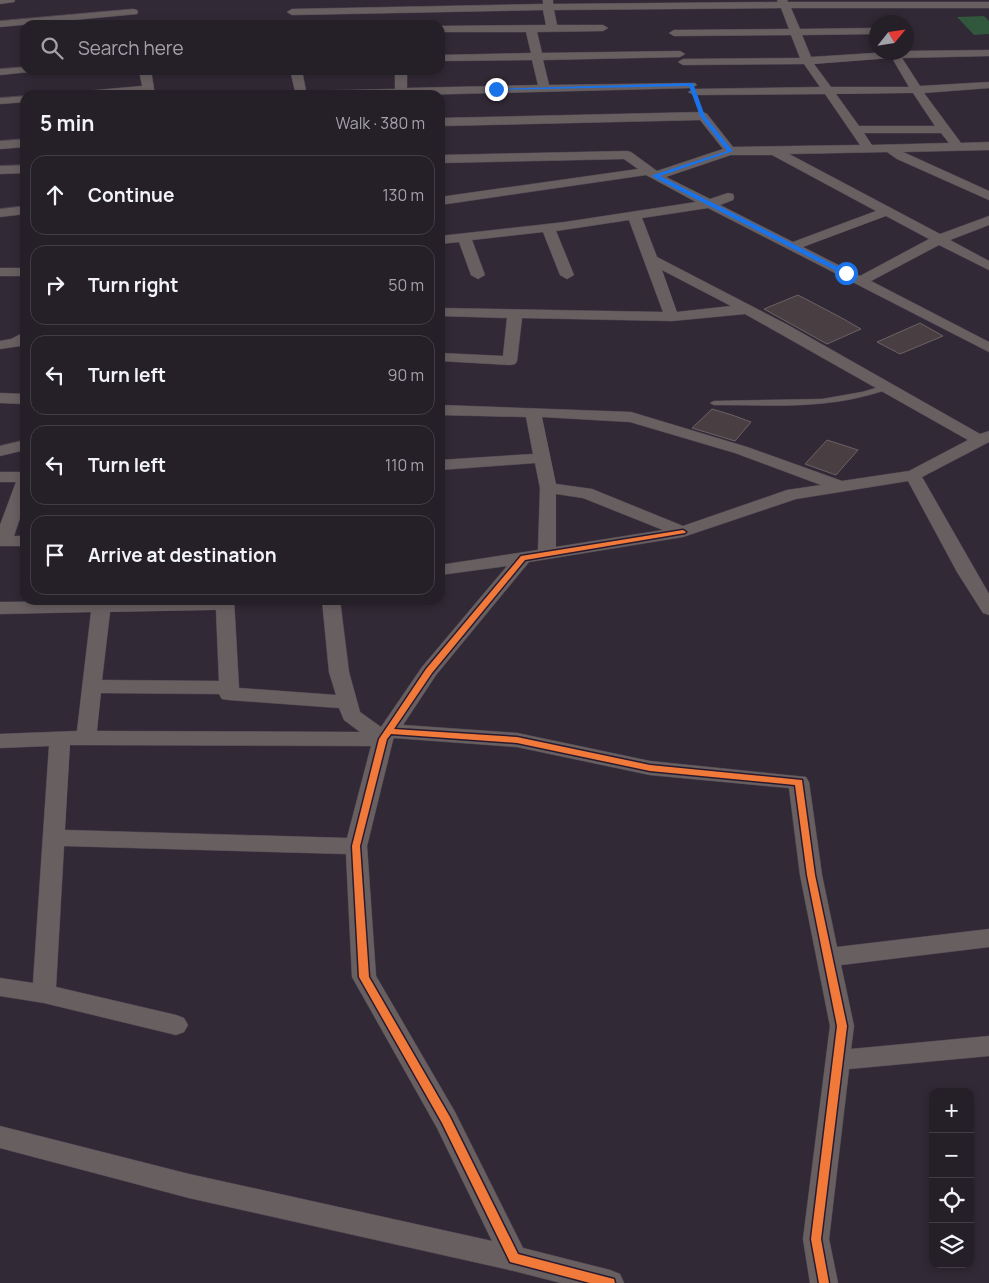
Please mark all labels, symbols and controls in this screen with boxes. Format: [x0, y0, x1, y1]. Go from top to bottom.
north arrow [869, 15, 914, 60]
search box [20, 20, 445, 75]
icon: search [38, 34, 66, 62]
text: Search here [78, 35, 184, 61]
route end [485, 78, 508, 101]
text: 5 min [40, 109, 94, 137]
text: Walk · 380 m [336, 112, 425, 134]
icon: ahead [41, 181, 69, 209]
text: Continue [88, 182, 174, 208]
text: 130 m [382, 184, 424, 206]
route start [835, 262, 858, 285]
icon: right [41, 271, 69, 299]
text: Turn right [88, 272, 178, 298]
text: 50 m [388, 274, 424, 296]
icon: left [41, 361, 69, 389]
text: Turn left [88, 362, 166, 388]
text: 90 m [388, 364, 424, 386]
icon: left [41, 451, 69, 479]
text: Turn left [88, 452, 166, 478]
text: 110 m [385, 454, 424, 476]
icon: arrive [41, 541, 69, 569]
text: Arrive at destination [88, 542, 277, 568]
map controls [929, 1088, 974, 1268]
button: + [929, 1088, 974, 1133]
button: − [929, 1133, 974, 1178]
button: locate [929, 1178, 974, 1223]
button: layers [929, 1223, 974, 1268]

